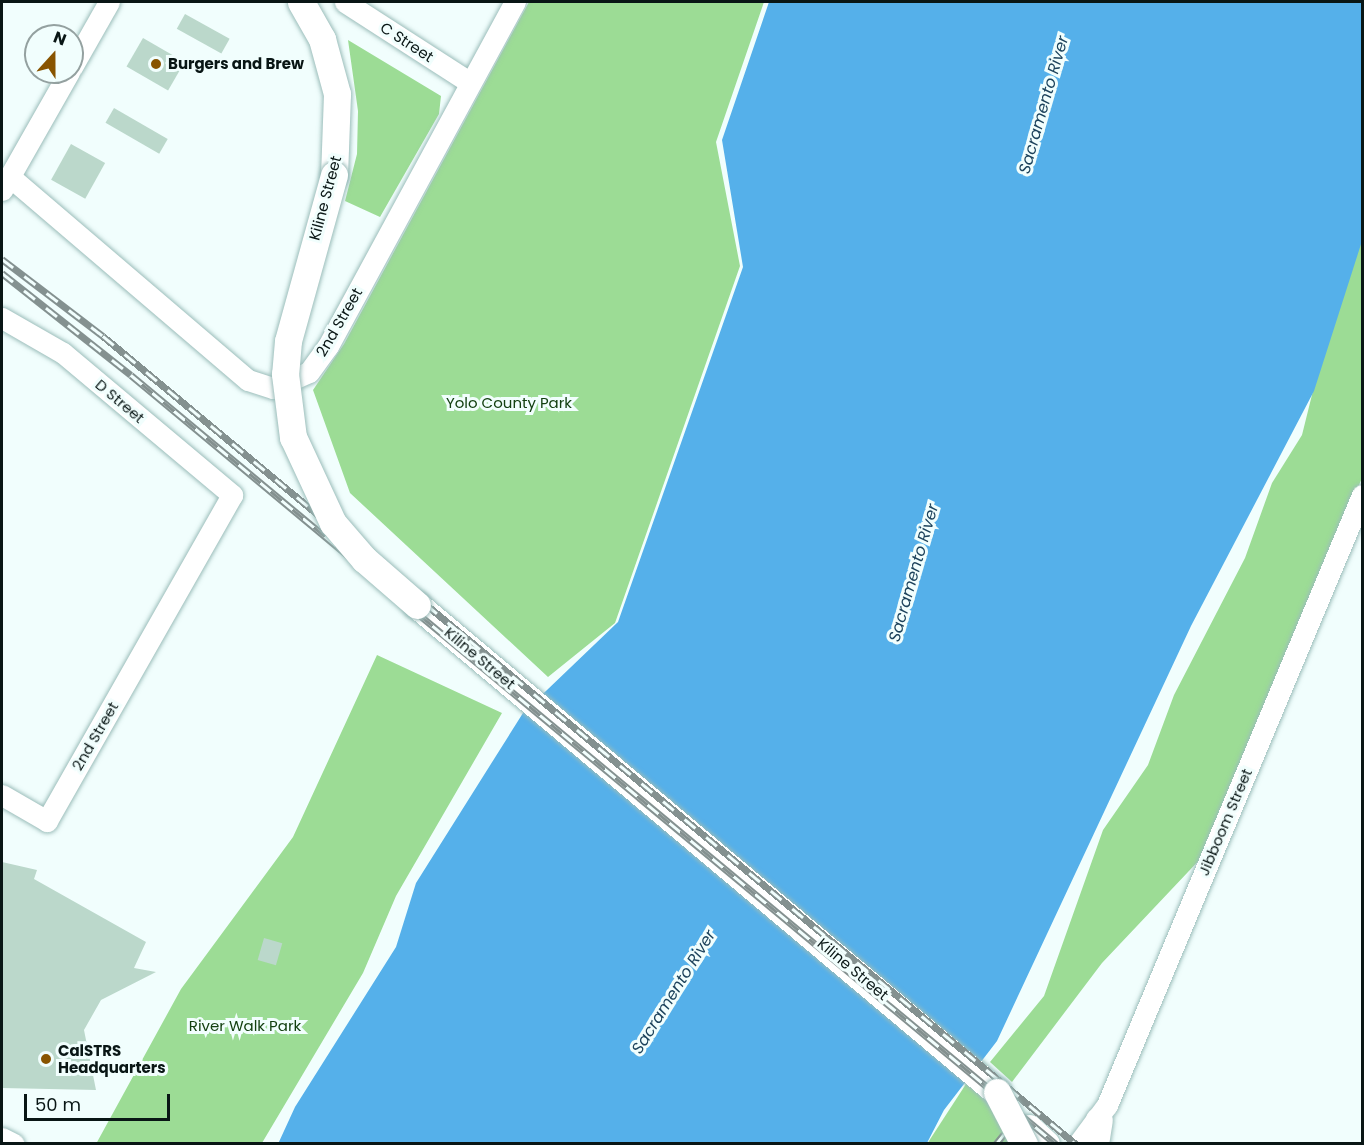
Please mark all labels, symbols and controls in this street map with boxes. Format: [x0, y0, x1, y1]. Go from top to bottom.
street label: C Street [377, 18, 437, 66]
north arrow [24, 24, 84, 84]
text: N [50, 26, 70, 51]
water label: Sacramento River [1015, 34, 1073, 176]
place label: Burgers and Brew [168, 55, 304, 73]
marker: Burgers and Brew [149, 57, 163, 71]
street label: Kiline Street [305, 154, 345, 242]
street label: 2nd Street [312, 284, 366, 360]
street label: D Street [92, 375, 148, 427]
park label: Yolo County Park [446, 394, 572, 412]
water label: Sacramento River [885, 502, 943, 644]
street label: Kiline Street [441, 623, 519, 693]
street label: 2nd Street [68, 698, 122, 774]
street label: Jibboom Street [1194, 766, 1256, 878]
water label: Sacramento River [628, 926, 720, 1058]
street label: Kiline Street [814, 934, 892, 1004]
park label: River Walk Park [189, 1017, 301, 1035]
place label: CalSTRS Headquarters [58, 1041, 166, 1076]
marker: CalSTRS Headquarters [39, 1052, 53, 1066]
scale bar [27, 1082, 172, 1120]
text: 50 m [35, 1092, 81, 1117]

